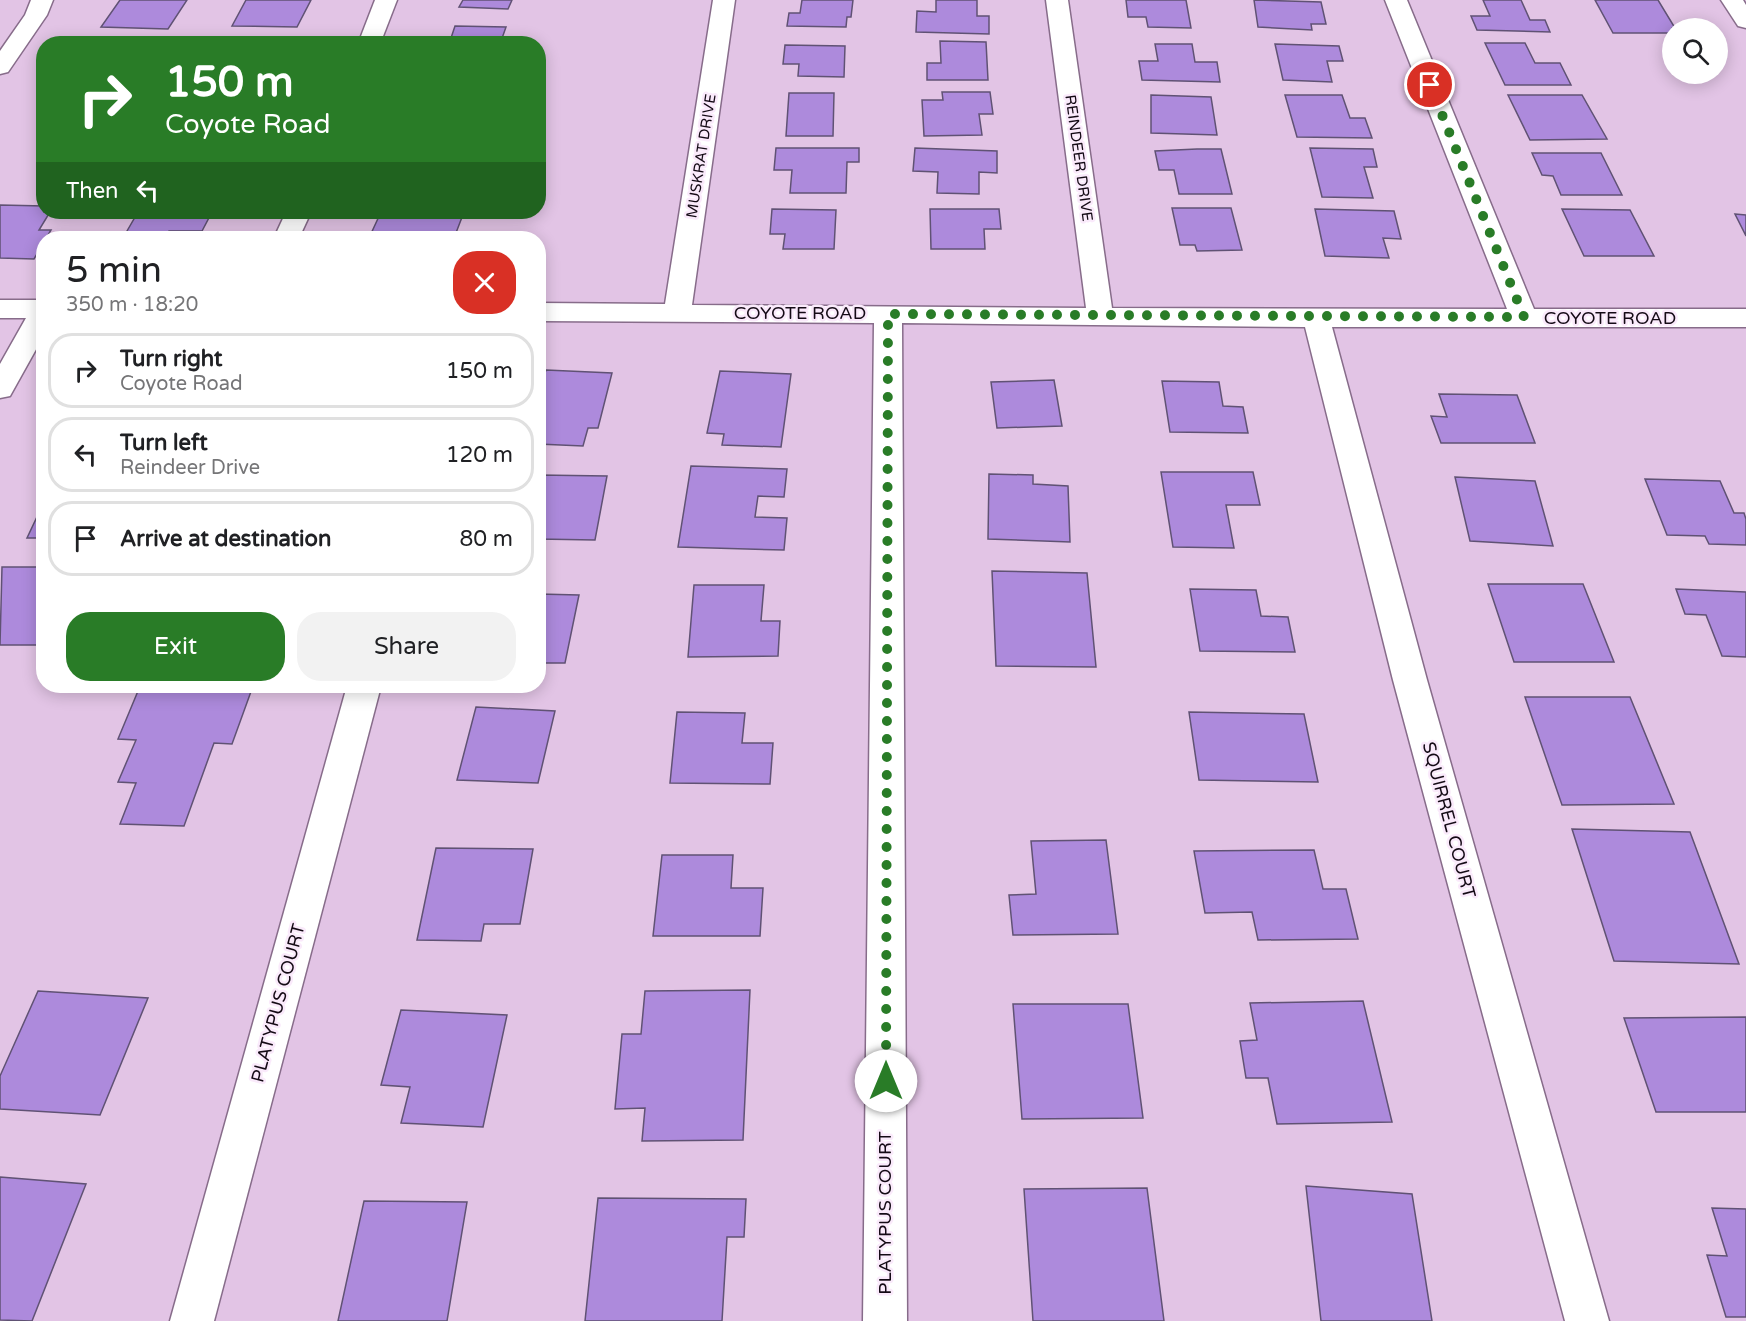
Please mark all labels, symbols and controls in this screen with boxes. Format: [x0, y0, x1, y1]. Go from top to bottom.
map controls [1662, 18, 1728, 84]
button: search [1662, 18, 1728, 84]
text: 150 m [165, 57, 294, 108]
pin [1404, 59, 1455, 110]
icon: right [66, 60, 144, 138]
icon: arrive [1413, 68, 1446, 101]
street label: MUSKRAT DRIVE [682, 93, 720, 219]
street label: REINDEER DRIVE [1061, 93, 1097, 223]
text: Coyote Road [165, 108, 330, 141]
icon: left [131, 174, 164, 207]
text: Then [66, 178, 119, 204]
text: 5 min [66, 249, 162, 292]
button: close [453, 251, 516, 314]
text: 350 m · 18:20 [66, 293, 198, 317]
street label: COYOTE ROAD [734, 302, 866, 324]
street label: COYOTE ROAD [1544, 307, 1676, 329]
text: Turn right [120, 346, 222, 372]
icon: right [69, 354, 102, 387]
text: 150 m [446, 358, 513, 384]
text: Coyote Road [120, 372, 243, 396]
text: Turn left [120, 430, 208, 456]
icon: left [69, 438, 102, 471]
text: 120 m [446, 442, 513, 468]
text: Reindeer Drive [120, 456, 260, 480]
icon: arrive [69, 522, 102, 555]
text: Arrive at destination [120, 526, 331, 552]
text: 80 m [459, 526, 513, 552]
button: Exit [66, 612, 285, 681]
button: Share [297, 612, 516, 681]
street label: SQUIRREL COURT [1418, 739, 1480, 901]
street label: PLATYPUS COURT [246, 921, 310, 1085]
position arrow [854, 1049, 918, 1113]
street label: PLATYPUS COURT [874, 1131, 896, 1295]

